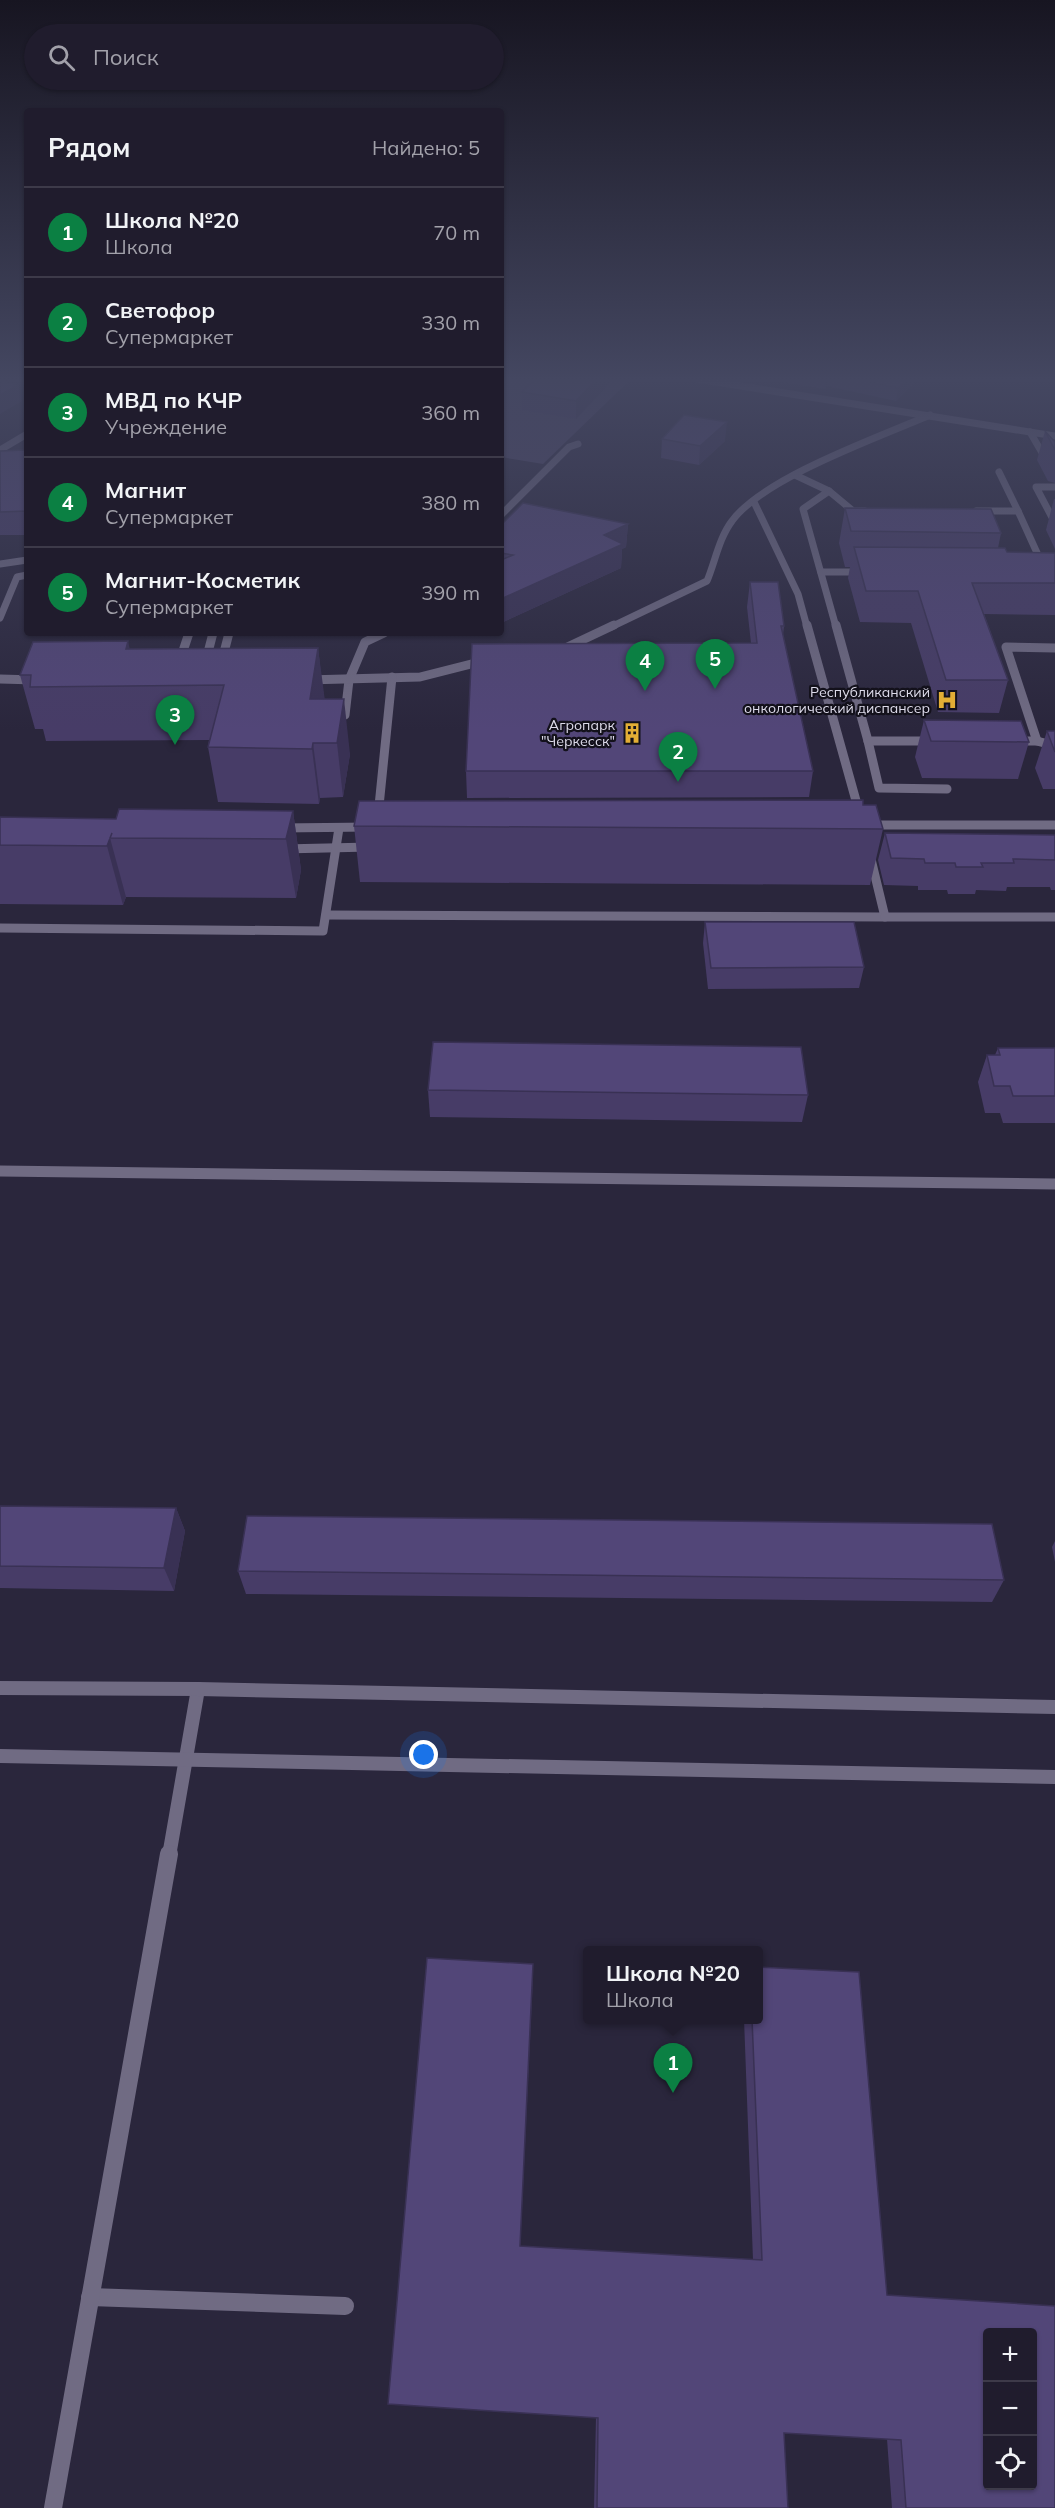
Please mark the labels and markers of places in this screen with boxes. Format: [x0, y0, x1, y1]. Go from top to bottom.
pin: 5 [696, 640, 734, 689]
pin: 4 [626, 642, 664, 691]
place label: Республиканский онкологический диспансер [744, 683, 930, 717]
hospital icon: Республиканский онкологический диспансер [935, 688, 959, 712]
pin: 3 [156, 696, 195, 745]
place label: Агропарк "Черкесск" [541, 716, 615, 750]
building icon: Агропарк "Черкесск" [620, 721, 644, 745]
pin: 2 [658, 732, 698, 782]
pin: 1 [654, 2044, 692, 2093]

